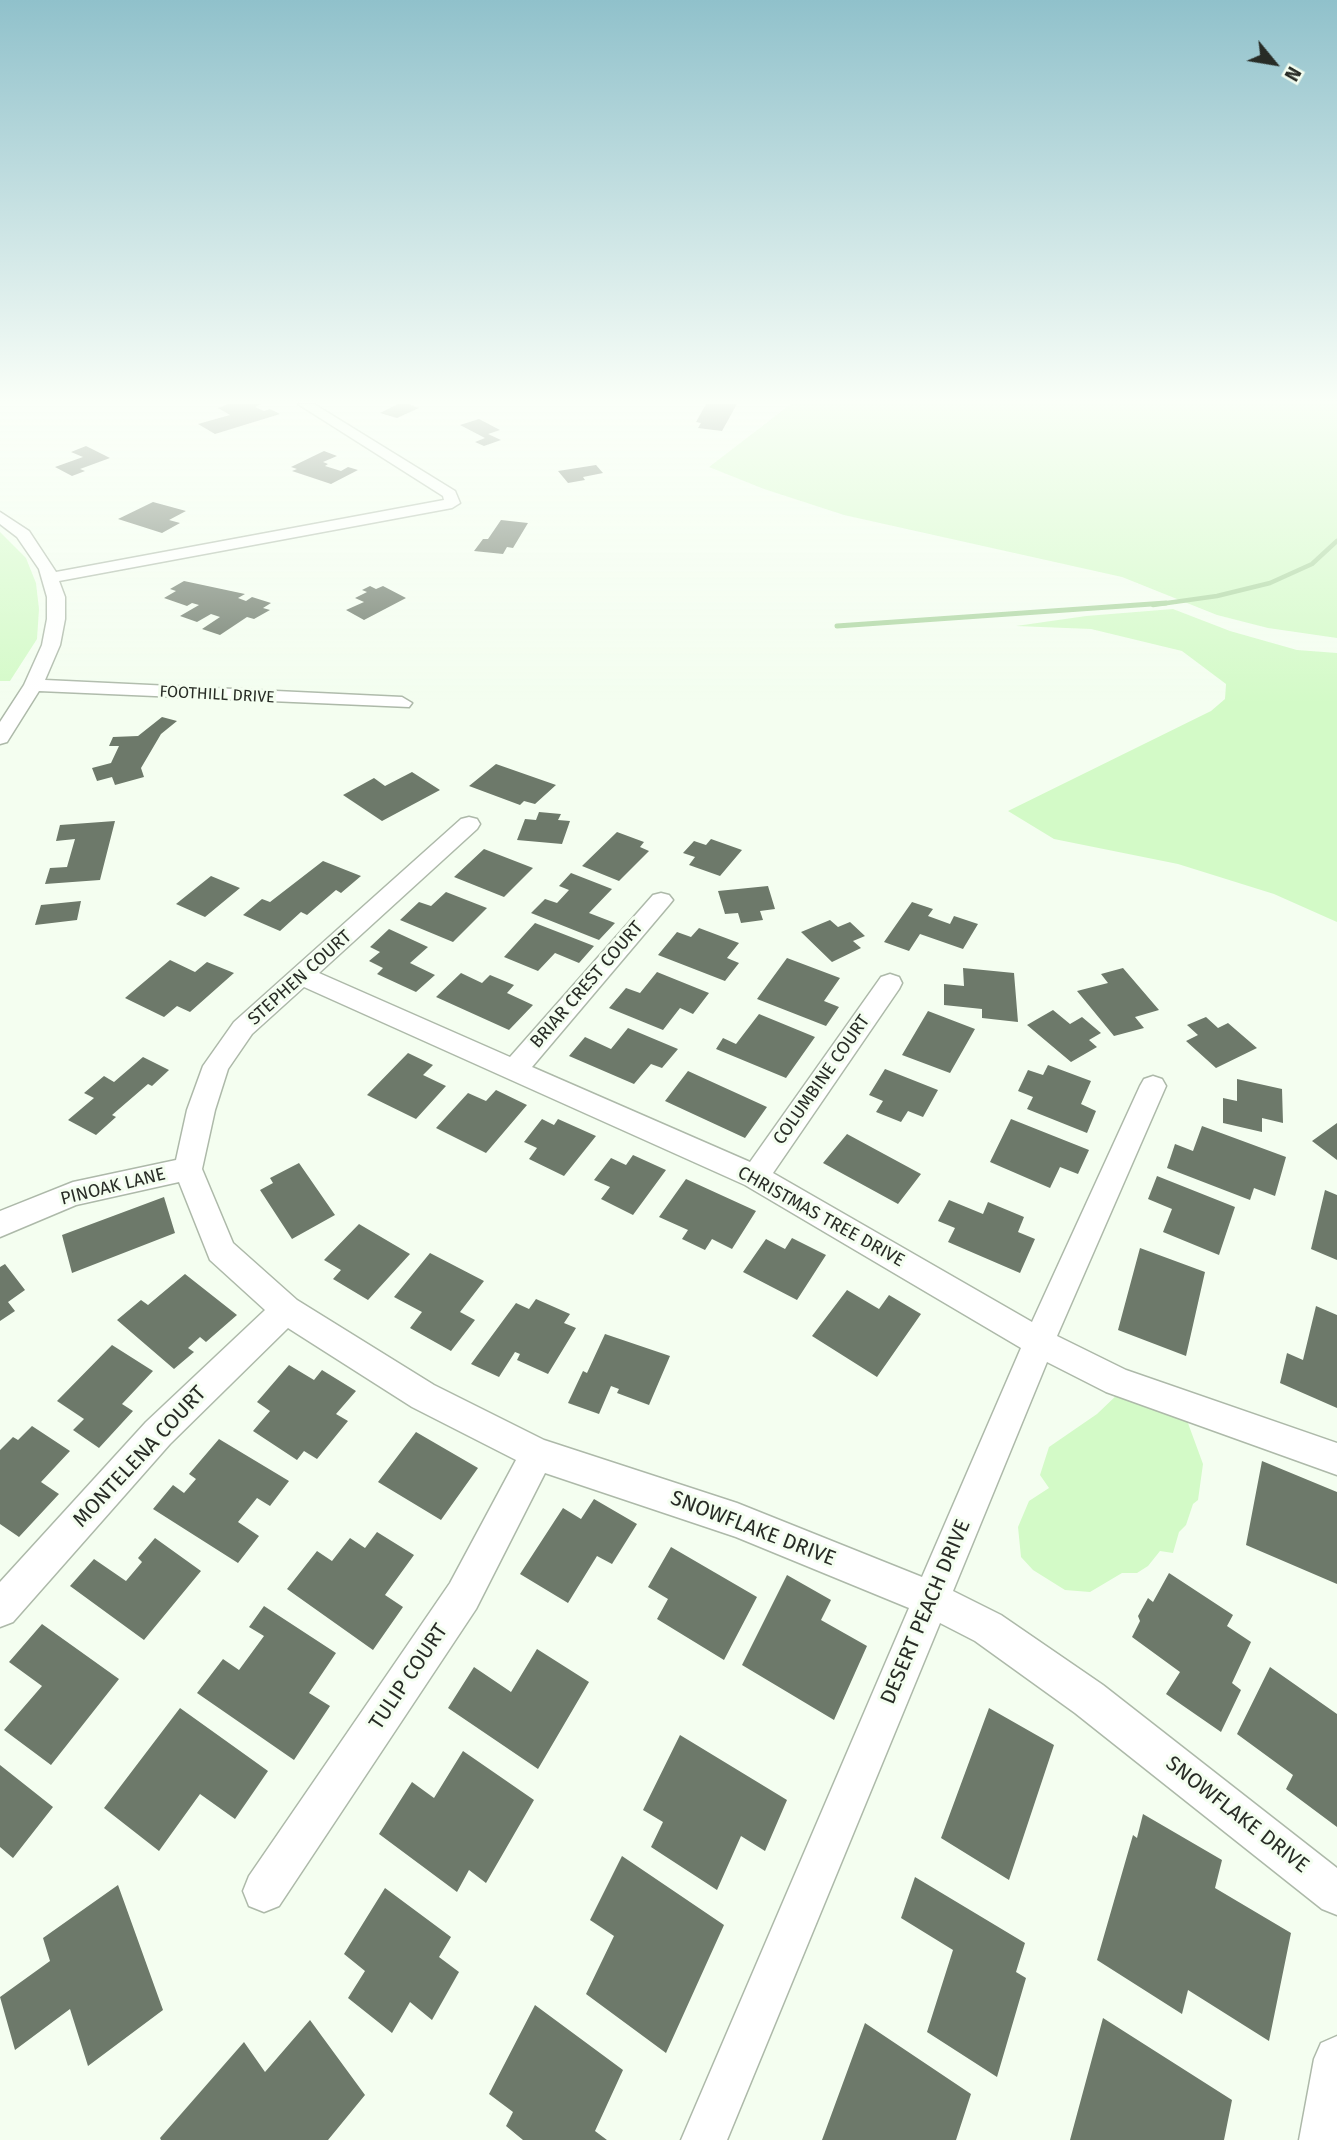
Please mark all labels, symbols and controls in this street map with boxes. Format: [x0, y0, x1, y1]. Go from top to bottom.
north arrow [1239, 28, 1309, 98]
text: N [1280, 63, 1306, 85]
street label: FOOTHILL DRIVE [159, 682, 275, 708]
street label: BRIAR CREST COURT [526, 917, 648, 1053]
street label: STEPHEN COURT [244, 926, 356, 1030]
street label: COLUMBINE COURT [769, 1011, 875, 1149]
street label: CHRISTMAS TREE DRIVE [734, 1162, 908, 1272]
street label: PINOAK LANE [58, 1164, 168, 1210]
street label: MONTELENA COURT [68, 1381, 212, 1533]
street label: SNOWFLAKE DRIVE [667, 1486, 839, 1572]
street label: DESERT PEACH DRIVE [876, 1516, 976, 1708]
street label: TULIP COURT [364, 1619, 454, 1735]
street label: SNOWFLAKE DRIVE [1160, 1751, 1314, 1879]

